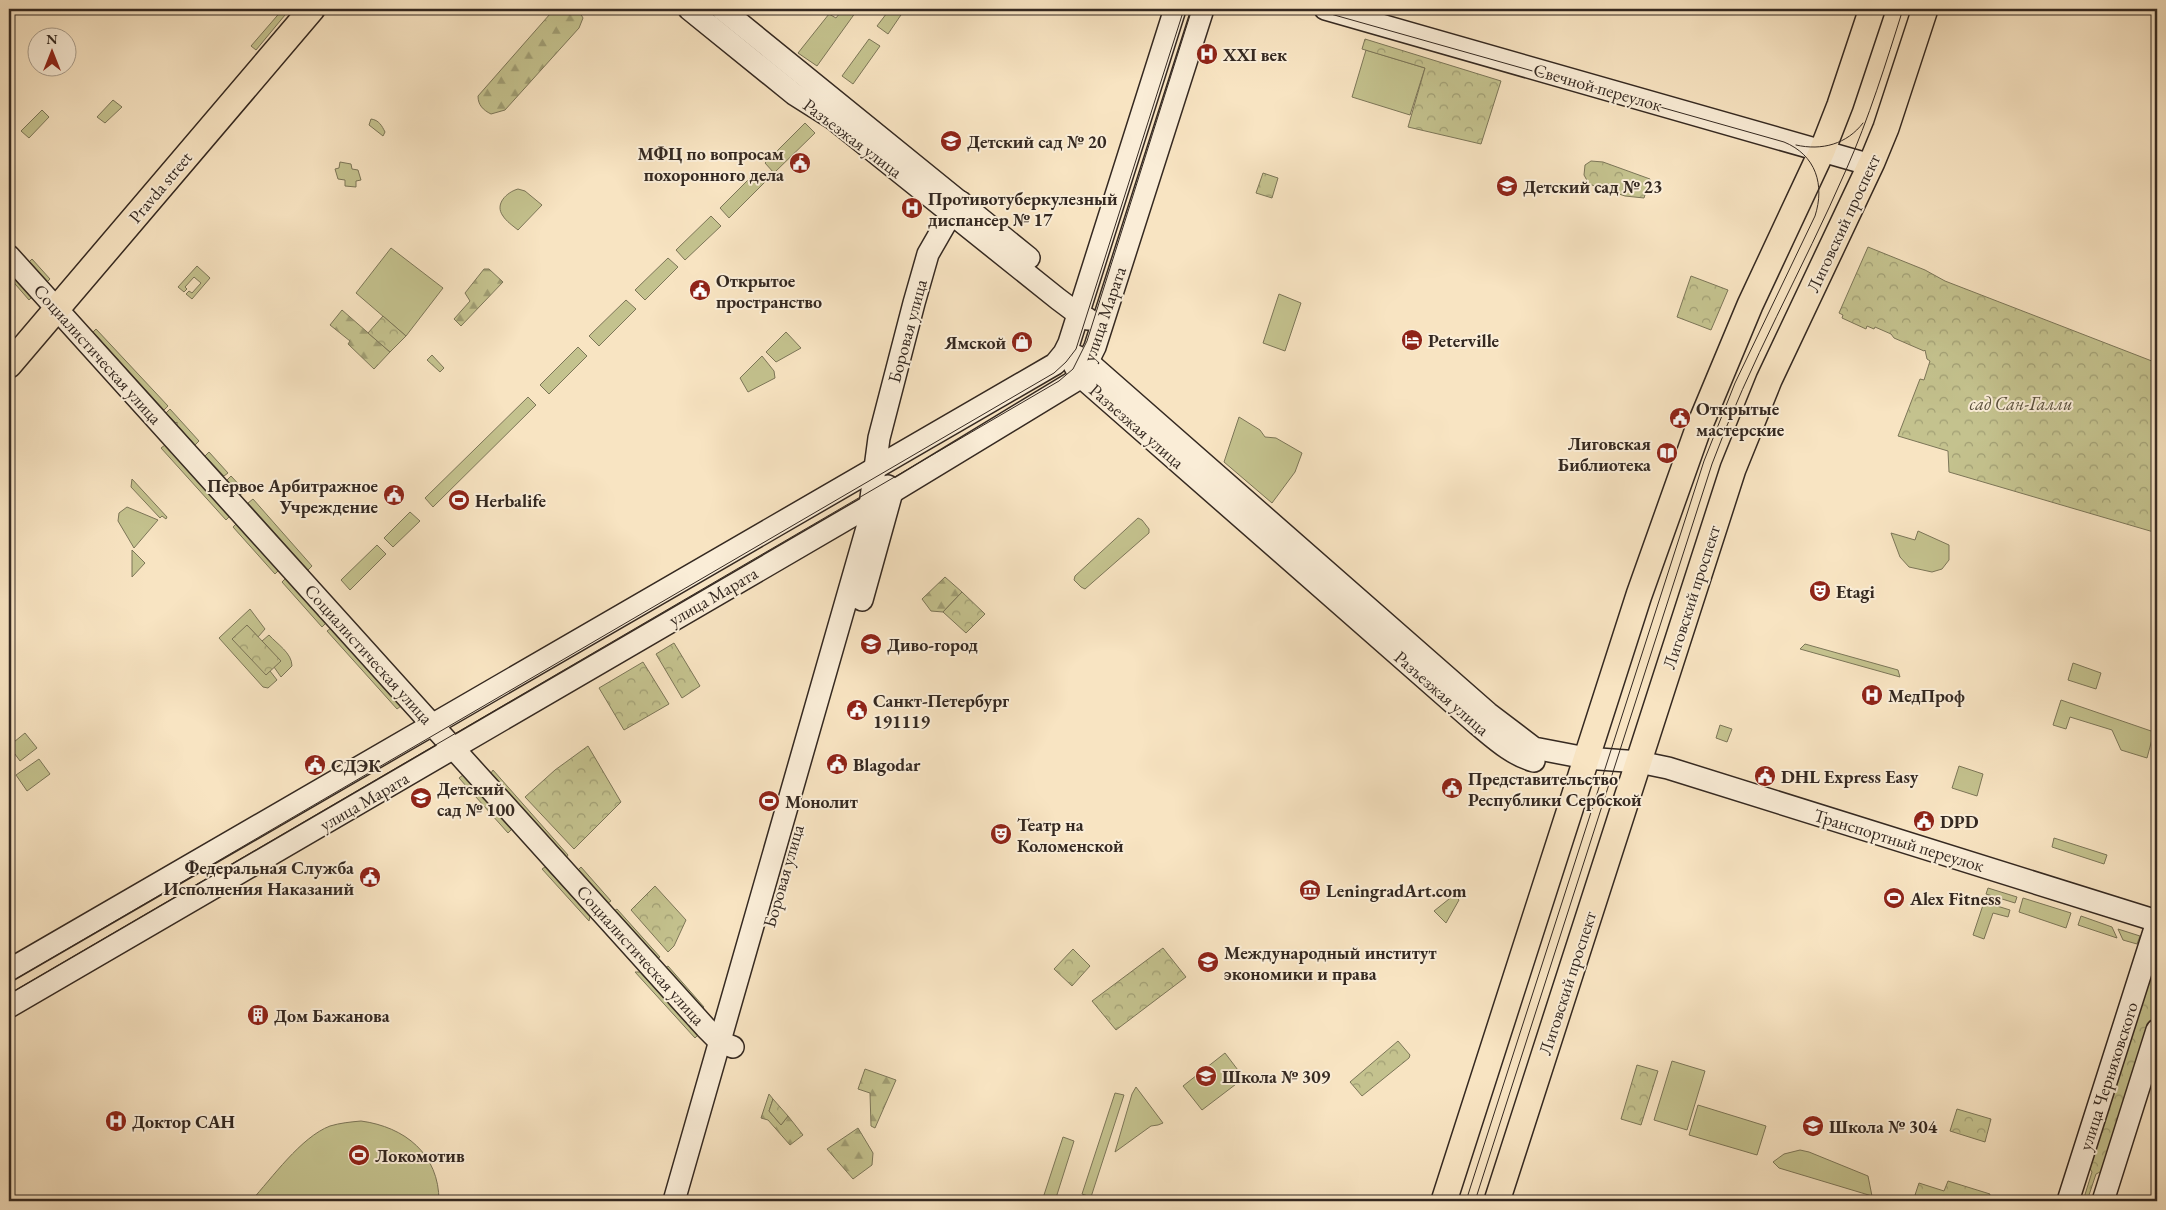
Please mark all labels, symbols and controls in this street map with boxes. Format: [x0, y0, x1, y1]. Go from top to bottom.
north arrow [28, 28, 78, 78]
text: N [46, 30, 58, 48]
hospital icon: XXI век [1195, 42, 1219, 66]
place label: XXI век [1222, 43, 1287, 66]
street label: Свечной переулок [1531, 58, 1665, 116]
street label: Разъезжая улица [799, 93, 908, 183]
school or university icon: Детский сад № 20 [939, 129, 963, 153]
place label: Детский сад № 20 [967, 130, 1107, 153]
place label: МФЦ по вопросам похоронного дела [638, 142, 784, 186]
street label: Pravda street [123, 146, 197, 228]
street label: Лиговский проспект [1801, 150, 1885, 296]
public building icon: МФЦ по вопросам похоронного дела [788, 151, 812, 175]
school or university icon: Детский сад № 23 [1495, 174, 1519, 198]
place label: Детский сад № 23 [1523, 175, 1663, 198]
place label: Противотуберкулезный диспансер № 17 [928, 187, 1118, 231]
hospital icon: Противотуберкулезный диспансер № 17 [900, 196, 924, 220]
street label: улица Марата [1077, 262, 1131, 365]
place label: Открытое пространство [716, 269, 822, 313]
street label: Боровая улица [882, 276, 932, 385]
public building icon: Открытое пространство [688, 278, 712, 302]
street label: Социалистическая улица [29, 279, 168, 430]
hotel icon: Peterville [1400, 328, 1424, 352]
place label: Peterville [1428, 329, 1500, 352]
shop icon: Ямской [1010, 330, 1034, 354]
place label: Ямской [943, 331, 1006, 354]
street label: Разъезжая улица [1085, 379, 1190, 474]
park label: сад Сан-Галли [1970, 392, 2072, 415]
place label: Открытые мастерские [1696, 397, 1785, 441]
public building icon: Открытые мастерские [1668, 406, 1692, 430]
place label: Лиговская Библиотека [1558, 432, 1651, 476]
library icon: Лиговская Библиотека [1655, 441, 1679, 465]
place label: Первое Арбитражное Учреждение [207, 474, 378, 518]
public building icon: Первое Арбитражное Учреждение [382, 483, 406, 507]
sports icon: Herbalife [447, 488, 471, 512]
place label: Herbalife [475, 489, 546, 512]
street label: Лиговский проспект [1657, 522, 1725, 672]
street label: улица Марата [664, 561, 762, 631]
street label: Социалистическая улица [300, 579, 439, 730]
theatre icon: Etagi [1808, 579, 1832, 603]
place label: Etagi [1836, 580, 1876, 603]
school or university icon: Диво-город [859, 632, 883, 656]
place label: Диво-город [887, 633, 979, 656]
street label: Разъезжая улица [1390, 646, 1495, 741]
hospital icon: МедПроф [1860, 683, 1884, 707]
place label: МедПроф [1888, 684, 1965, 707]
place label: Санкт-Петербург 191119 [873, 689, 1009, 733]
public building icon: Санкт-Петербург 191119 [845, 698, 869, 722]
public building icon: Blagodar [825, 752, 849, 776]
public building icon: СДЭК [303, 753, 327, 777]
place label: Blagodar [853, 753, 921, 776]
place label: СДЭК [331, 754, 381, 777]
public building icon: DHL Express Easy [1753, 764, 1777, 788]
place label: DHL Express Easy [1781, 765, 1919, 788]
street label: улица Марата [315, 766, 413, 836]
place label: Представительство Республики Сербской [1468, 767, 1642, 811]
public building icon: Представительство Республики Сербской [1440, 776, 1464, 800]
place label: Детский сад № 100 [437, 777, 515, 821]
school or university icon: Детский сад № 100 [409, 786, 433, 810]
sports icon: Монолит [757, 789, 781, 813]
place label: Монолит [785, 790, 858, 813]
street label: Транспортный переулок [1811, 803, 1987, 877]
public building icon: DPD [1912, 809, 1936, 833]
place label: DPD [1940, 810, 1979, 833]
place label: Театр на Коломенской [1017, 813, 1124, 857]
street label: Боровая улица [757, 821, 809, 930]
theatre icon: Театр на Коломенской [989, 822, 1013, 846]
place label: Федеральная Служба Исполнения Наказаний [164, 856, 354, 900]
public building icon: Федеральная Служба Исполнения Наказаний [358, 865, 382, 889]
museum icon: LeningradArt.com [1298, 878, 1322, 902]
place label: LeningradArt.com [1326, 879, 1467, 902]
street label: Социалистическая улица [572, 880, 711, 1031]
sports icon: Alex Fitness [1882, 886, 1906, 910]
place label: Alex Fitness [1909, 887, 2001, 910]
street label: Лиговский проспект [1533, 908, 1601, 1058]
place label: Международный институт экономики и права [1224, 941, 1437, 985]
school or university icon: Международный институт экономики и права [1196, 950, 1220, 974]
street label: улица Черняховского [2073, 999, 2143, 1153]
building icon: Дом Бажанова [246, 1003, 270, 1027]
place label: Дом Бажанова [274, 1004, 390, 1027]
school or university icon: Школа № 309 [1194, 1064, 1218, 1088]
place label: Школа № 309 [1222, 1065, 1331, 1088]
hospital icon: Доктор САН [104, 1109, 128, 1133]
place label: Доктор САН [132, 1110, 236, 1133]
school or university icon: Школа № 304 [1801, 1114, 1825, 1138]
place label: Школа № 304 [1829, 1115, 1938, 1138]
sports icon: Локомотив [347, 1143, 371, 1167]
place label: Локомотив [375, 1144, 465, 1167]

